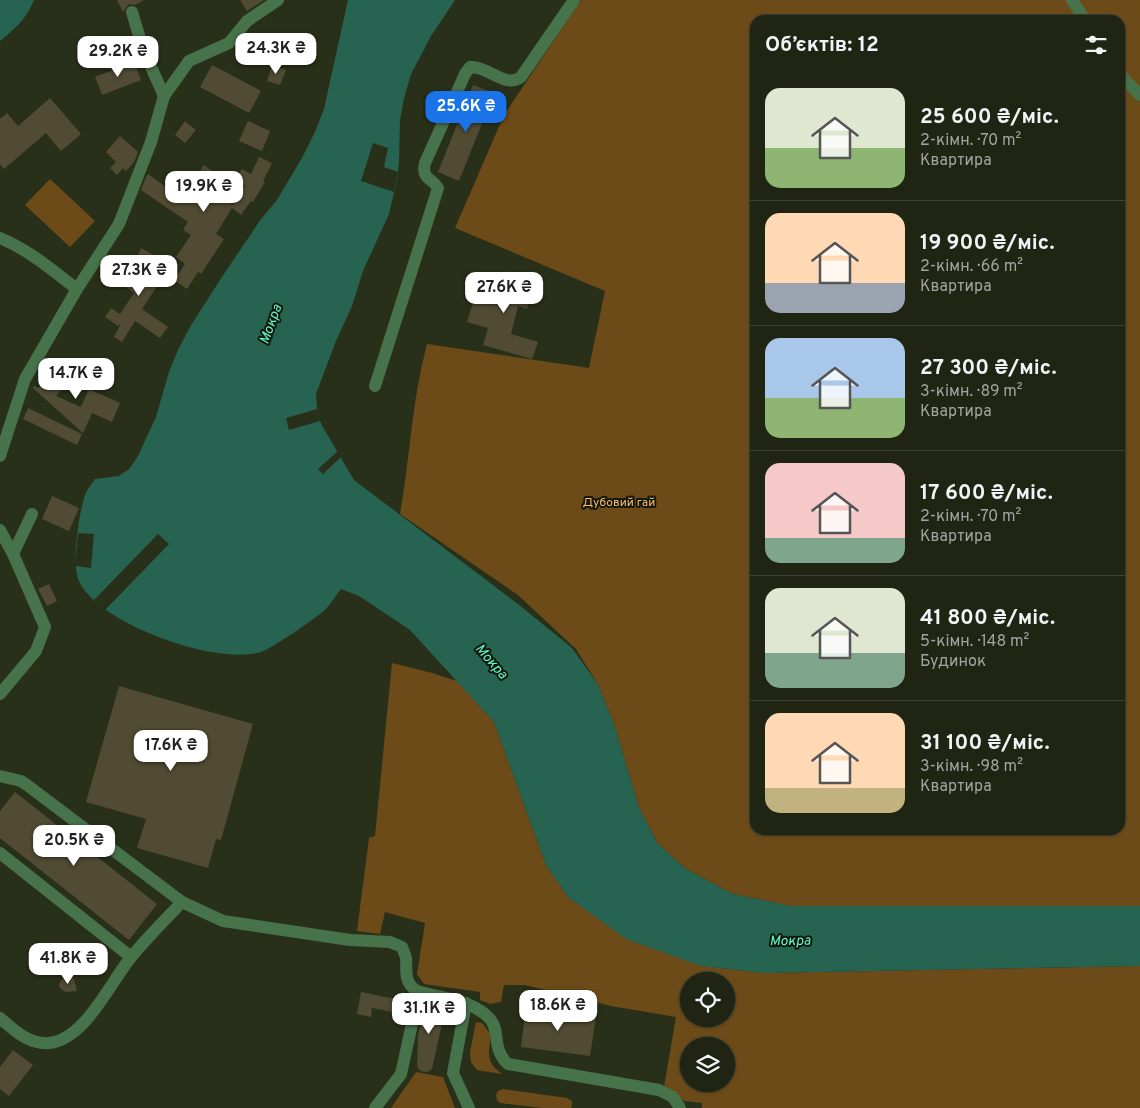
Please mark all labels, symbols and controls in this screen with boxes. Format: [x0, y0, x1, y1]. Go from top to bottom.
icon: filters [1082, 31, 1110, 59]
pin: 24.3K ₴ [230, 32, 322, 75]
text: Об’єктів: 12 [765, 32, 879, 59]
pin: 29.2K ₴ [72, 36, 164, 78]
text: 24.3K ₴ [246, 39, 306, 59]
text: 29.2K ₴ [88, 42, 148, 62]
pin: 25.6K ₴ [420, 90, 512, 133]
text: 25.6K ₴ [436, 97, 496, 117]
text: 25 600 ₴/міс. [920, 104, 1059, 131]
icon: home [805, 108, 865, 168]
text: 2-кімн. · 70 m² [920, 131, 1021, 151]
text: Квартира [920, 151, 992, 171]
pin: 19.9K ₴ [158, 170, 250, 213]
text: 19.9K ₴ [176, 177, 232, 197]
text: 19 900 ₴/міс. [920, 230, 1055, 257]
icon: home [805, 233, 865, 293]
pin: 27.3K ₴ [93, 254, 185, 297]
text: 2-кімн. · 66 m² [920, 257, 1023, 277]
text: 27.3K ₴ [111, 261, 167, 281]
pin: 27.6K ₴ [458, 272, 550, 314]
text: Квартира [920, 277, 992, 297]
text: 27.6K ₴ [476, 278, 532, 298]
water label: Мокра [256, 302, 287, 347]
text: 27 300 ₴/міс. [920, 355, 1057, 382]
pin: 14.7K ₴ [30, 358, 122, 400]
icon: home [805, 358, 865, 418]
text: 14.7K ₴ [49, 364, 103, 384]
text: 3-кімн. · 89 m² [920, 382, 1023, 402]
text: Квартира [920, 402, 992, 422]
text: 17 600 ₴/міс. [920, 480, 1053, 507]
icon: home [805, 483, 865, 543]
park label: Дубовий гай [583, 495, 655, 511]
text: 2-кімн. · 70 m² [920, 507, 1021, 527]
text: Квартира [920, 527, 992, 547]
text: 41 800 ₴/міс. [920, 605, 1055, 632]
icon: home [805, 608, 865, 668]
text: 5-кімн. · 148 m² [920, 632, 1029, 652]
water label: Мокра [471, 641, 511, 684]
text: Будинок [920, 652, 986, 672]
pin: 17.6K ₴ [125, 730, 217, 772]
text: 31 100 ₴/міс. [920, 730, 1050, 757]
icon: home [805, 733, 865, 793]
text: 17.6K ₴ [145, 736, 197, 756]
text: 3-кімн. · 98 m² [920, 757, 1023, 777]
text: Квартира [920, 777, 992, 797]
pin: 20.5K ₴ [28, 824, 120, 867]
text: 20.5K ₴ [44, 831, 104, 851]
water label: Мокра [769, 933, 811, 950]
pin: 41.8K ₴ [22, 942, 114, 985]
text: 41.8K ₴ [40, 949, 96, 969]
map controls [680, 972, 735, 1092]
button: locate [680, 972, 735, 1027]
pin: 18.6K ₴ [512, 990, 604, 1032]
pin: 31.1K ₴ [383, 992, 475, 1035]
text: 18.6K ₴ [530, 996, 586, 1016]
text: 31.1K ₴ [403, 999, 455, 1019]
button: layers [680, 1037, 735, 1092]

